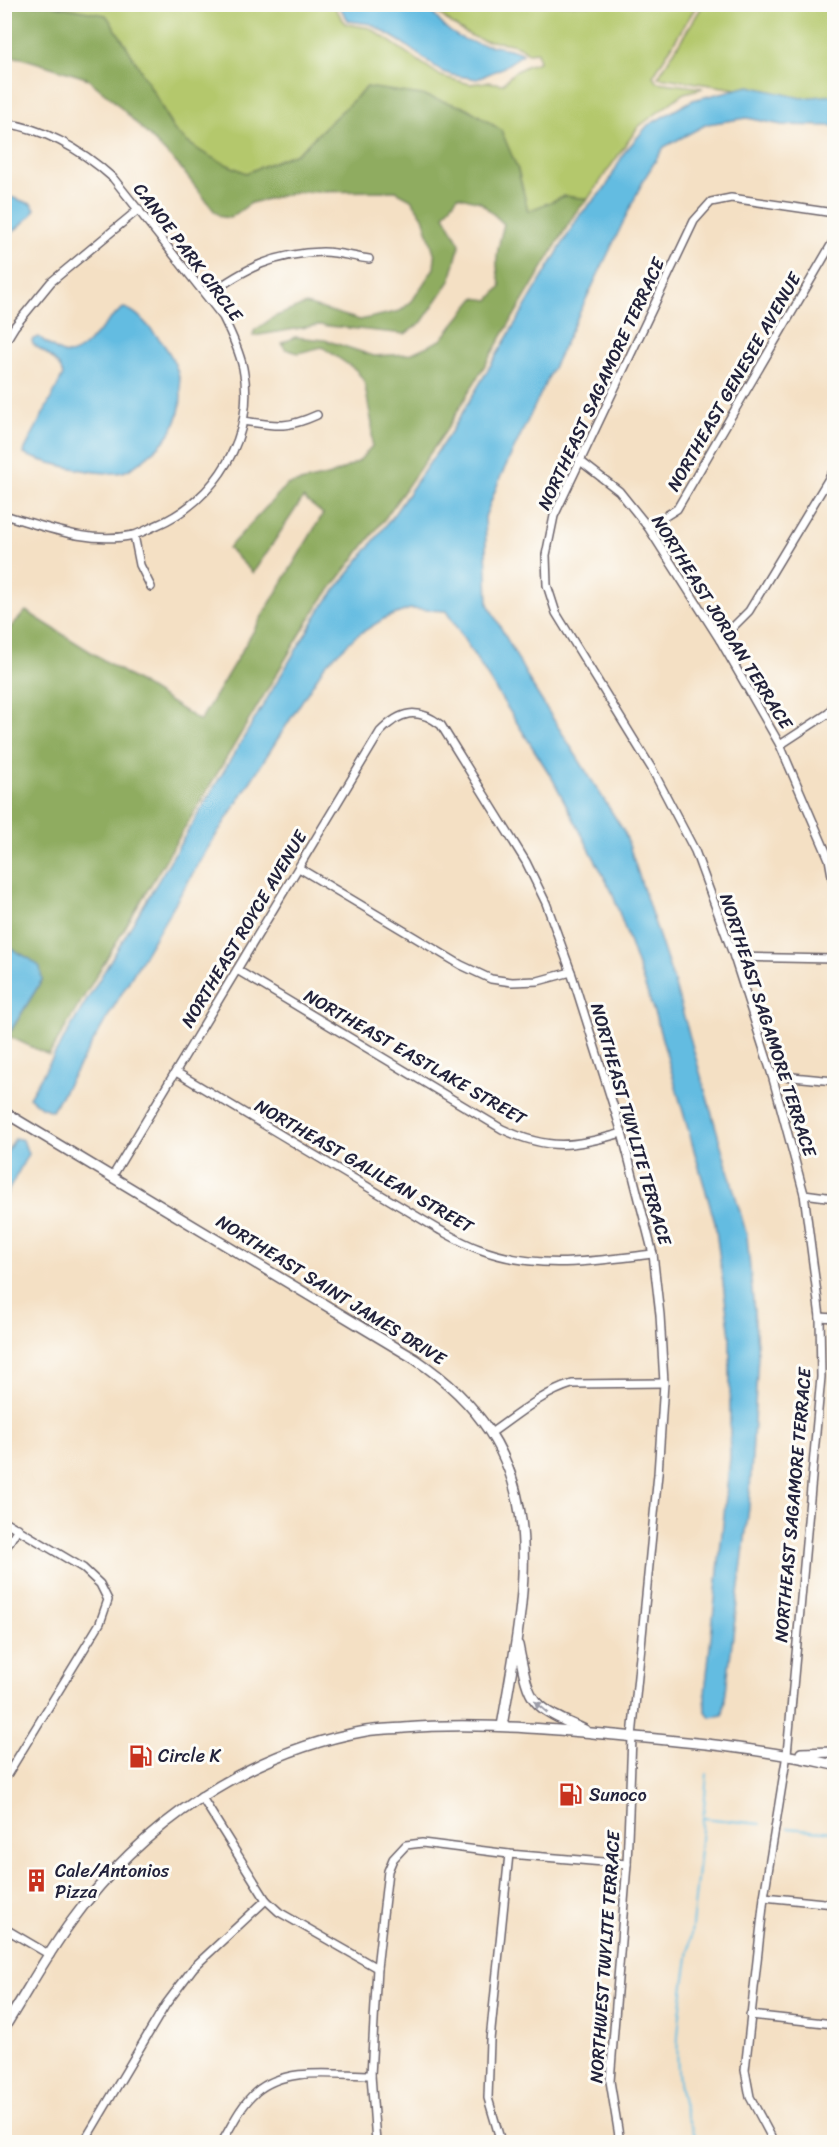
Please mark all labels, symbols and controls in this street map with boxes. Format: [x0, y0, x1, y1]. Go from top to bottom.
street label: CANOE PARK CIRCLE [125, 175, 252, 329]
street label: NORTHEAST SAGAMORE TERRACE [528, 252, 674, 516]
street label: NORTHEAST GENESEE AVENUE [658, 266, 810, 498]
street label: NORTHEAST JORDAN TERRACE [643, 508, 802, 737]
street label: NORTHEAST ROYCE AVENUE [172, 823, 316, 1034]
street label: NORTHEAST SAGAMORE TERRACE [710, 889, 826, 1162]
street label: NORTHEAST EASTLAKE STREET [298, 980, 533, 1135]
street label: NORTHEAST TWYLITE TERRACE [581, 999, 681, 1250]
street label: NORTHEAST GALILEAN STREET [249, 1090, 481, 1243]
street label: NORTHEAST SAINT JAMES DRIVE [210, 1206, 453, 1375]
street label: NORTHEAST SAGAMORE TERRACE [765, 1365, 821, 1644]
one-way arrow [534, 1700, 549, 1713]
place label: Circle K [158, 1740, 222, 1772]
fuel station icon: Circle K [127, 1743, 153, 1769]
place label: Sunoco [589, 1779, 647, 1811]
fuel station icon: Sunoco [558, 1782, 584, 1808]
street label: NORTHWEST TWYLITE TERRACE [580, 1829, 630, 2084]
place label: Cale/Antonios Pizza [55, 1855, 170, 1908]
building icon: Cale/Antonios Pizza [24, 1868, 50, 1894]

